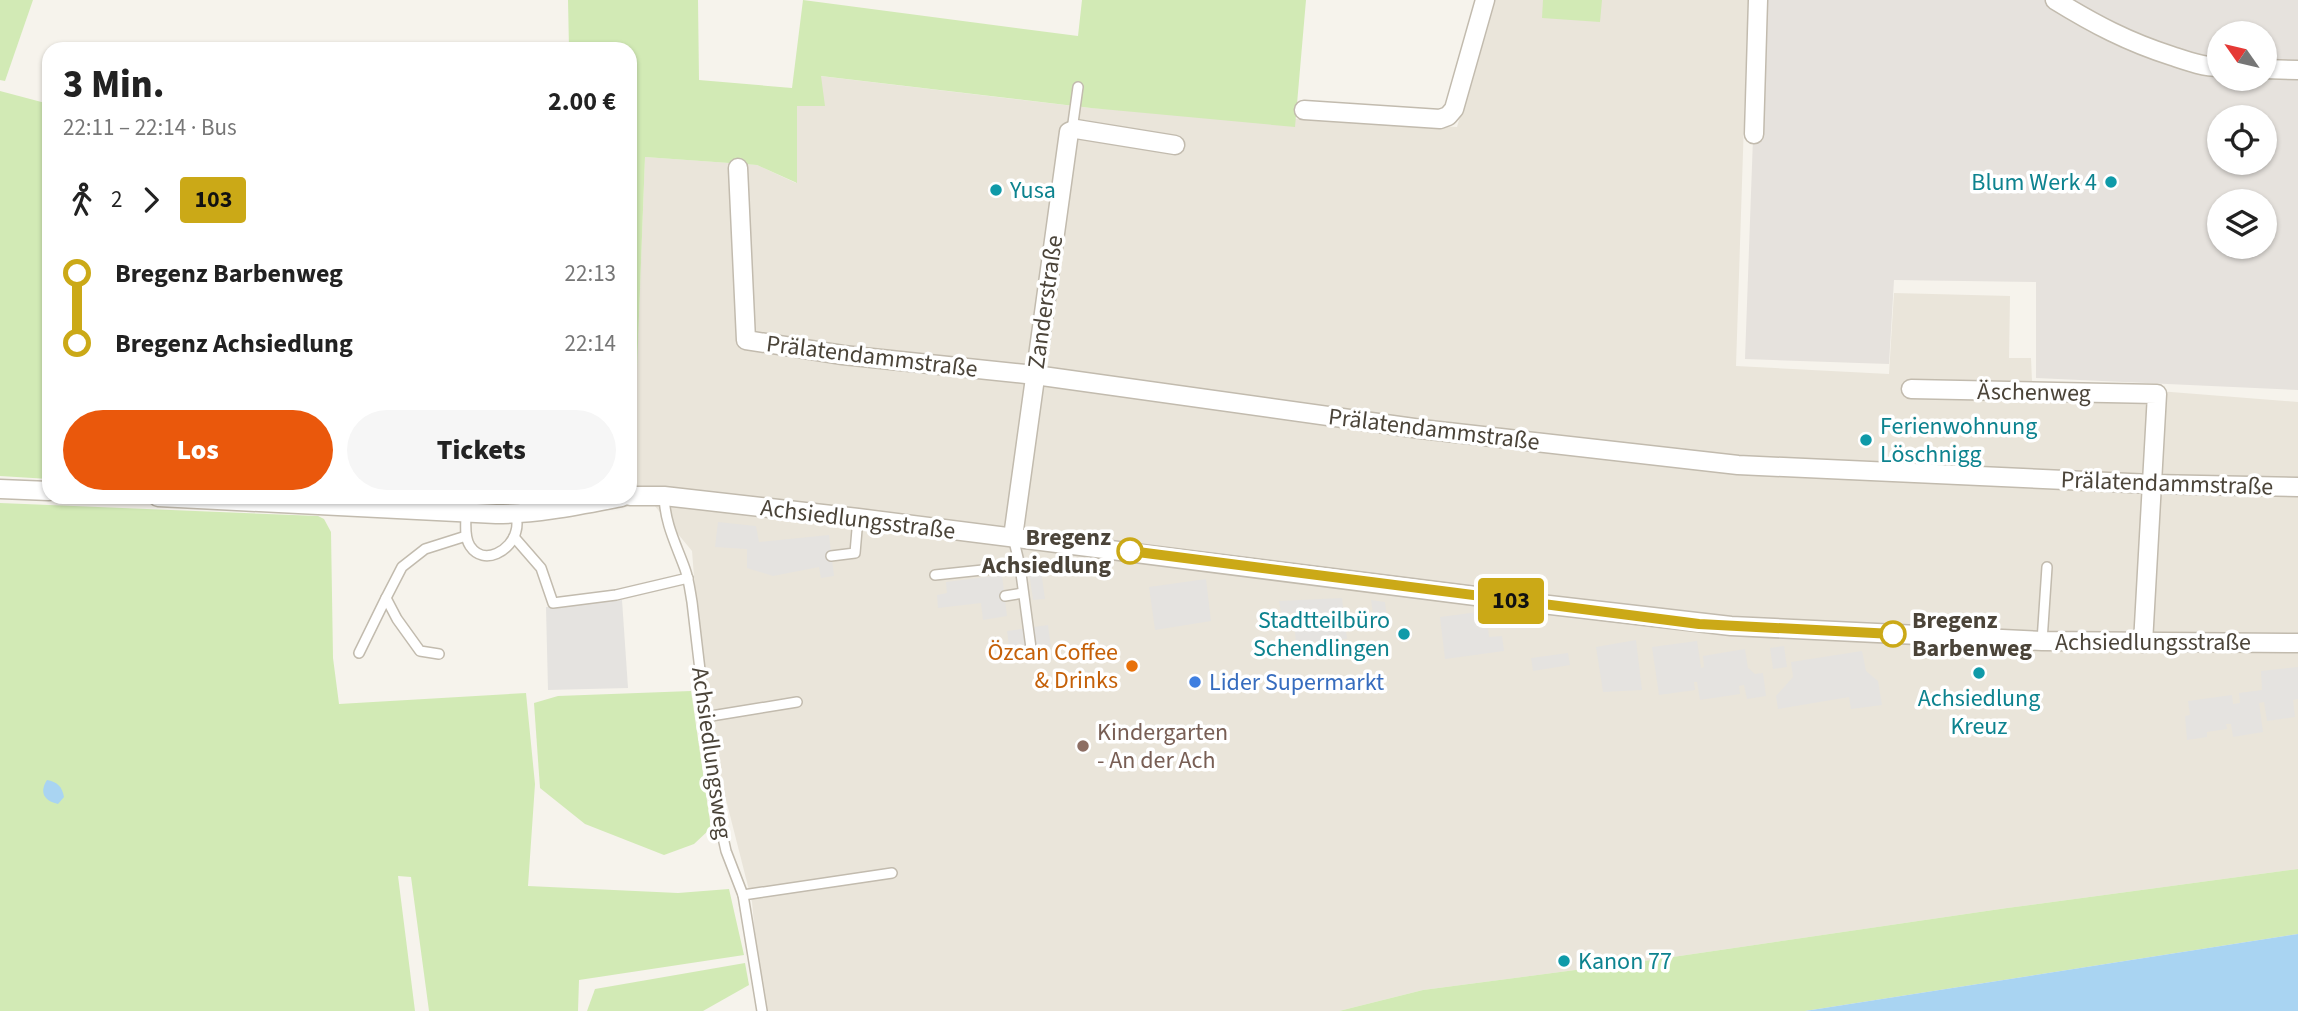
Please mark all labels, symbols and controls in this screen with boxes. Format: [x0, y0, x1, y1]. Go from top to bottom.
north arrow [2207, 21, 2277, 91]
map controls [2207, 21, 2277, 259]
text: 3 Min. [63, 58, 165, 112]
text: 2.00 € [548, 83, 616, 120]
button: locate [2207, 105, 2277, 175]
text: 22:11 – 22:14 · Bus [63, 111, 237, 144]
place label: Blum Werk 4 [1971, 165, 2097, 200]
place label: Yusa [1009, 173, 1056, 208]
marker: Blum Werk 4 [2103, 174, 2119, 190]
icon: walk [63, 181, 101, 219]
icon: forward [132, 181, 170, 219]
text: 103 [194, 182, 232, 217]
marker: Yusa [988, 182, 1004, 198]
text: 2 [111, 183, 122, 216]
button: layers [2207, 189, 2277, 259]
street label: Zanderstraße [1019, 233, 1072, 371]
text: Bregenz Barbenweg [115, 255, 343, 292]
text: 22:13 [565, 257, 616, 290]
text: Bregenz Achsiedlung [115, 325, 353, 362]
street label: Prälatendammstraße [764, 326, 980, 387]
text: 22:14 [565, 327, 616, 360]
street label: Äschenweg [1977, 374, 2091, 411]
street label: Prälatendammstraße [1326, 399, 1542, 460]
place label: Ferienwohnung Löschnigg [1880, 409, 2037, 472]
button: Los [63, 410, 333, 490]
button: Tickets [347, 410, 616, 490]
marker: Ferienwohnung Löschnigg [1858, 432, 1874, 448]
street label: Prälatendammstraße [2060, 462, 2274, 505]
street label: Achsiedlungsstraße [759, 490, 957, 549]
place label: Bregenz Achsiedlung [981, 520, 1111, 583]
marker: Bregenz Achsiedlung [1117, 538, 1143, 564]
line badge: 103 [1471, 578, 1551, 624]
text: 103 [1492, 583, 1530, 618]
place label: Stadtteilbüro Schendlingen [1253, 603, 1390, 666]
place label: Bregenz Barbenweg [1912, 603, 2032, 666]
marker: Bregenz Barbenweg [1880, 621, 1906, 647]
street label: Achsiedlungsstraße [2055, 625, 2251, 660]
marker: Stadtteilbüro Schendlingen [1396, 626, 1412, 642]
place label: Özcan Coffee & Drinks [987, 635, 1118, 698]
marker: Özcan Coffee & Drinks [1124, 658, 1140, 674]
street label: Achsiedlungsweg [682, 665, 741, 841]
place label: Lider Supermarkt [1209, 665, 1384, 700]
marker: Achsiedlung Kreuz [1971, 665, 1987, 681]
marker: Lider Supermarkt [1187, 674, 1203, 690]
place label: Achsiedlung Kreuz [1918, 681, 2040, 744]
place label: Kindergarten - An der Ach [1097, 715, 1228, 778]
marker: Kindergarten - An der Ach [1075, 738, 1091, 754]
place label: Kanon 77 [1578, 944, 1672, 979]
marker: Kanon 77 [1556, 953, 1572, 969]

